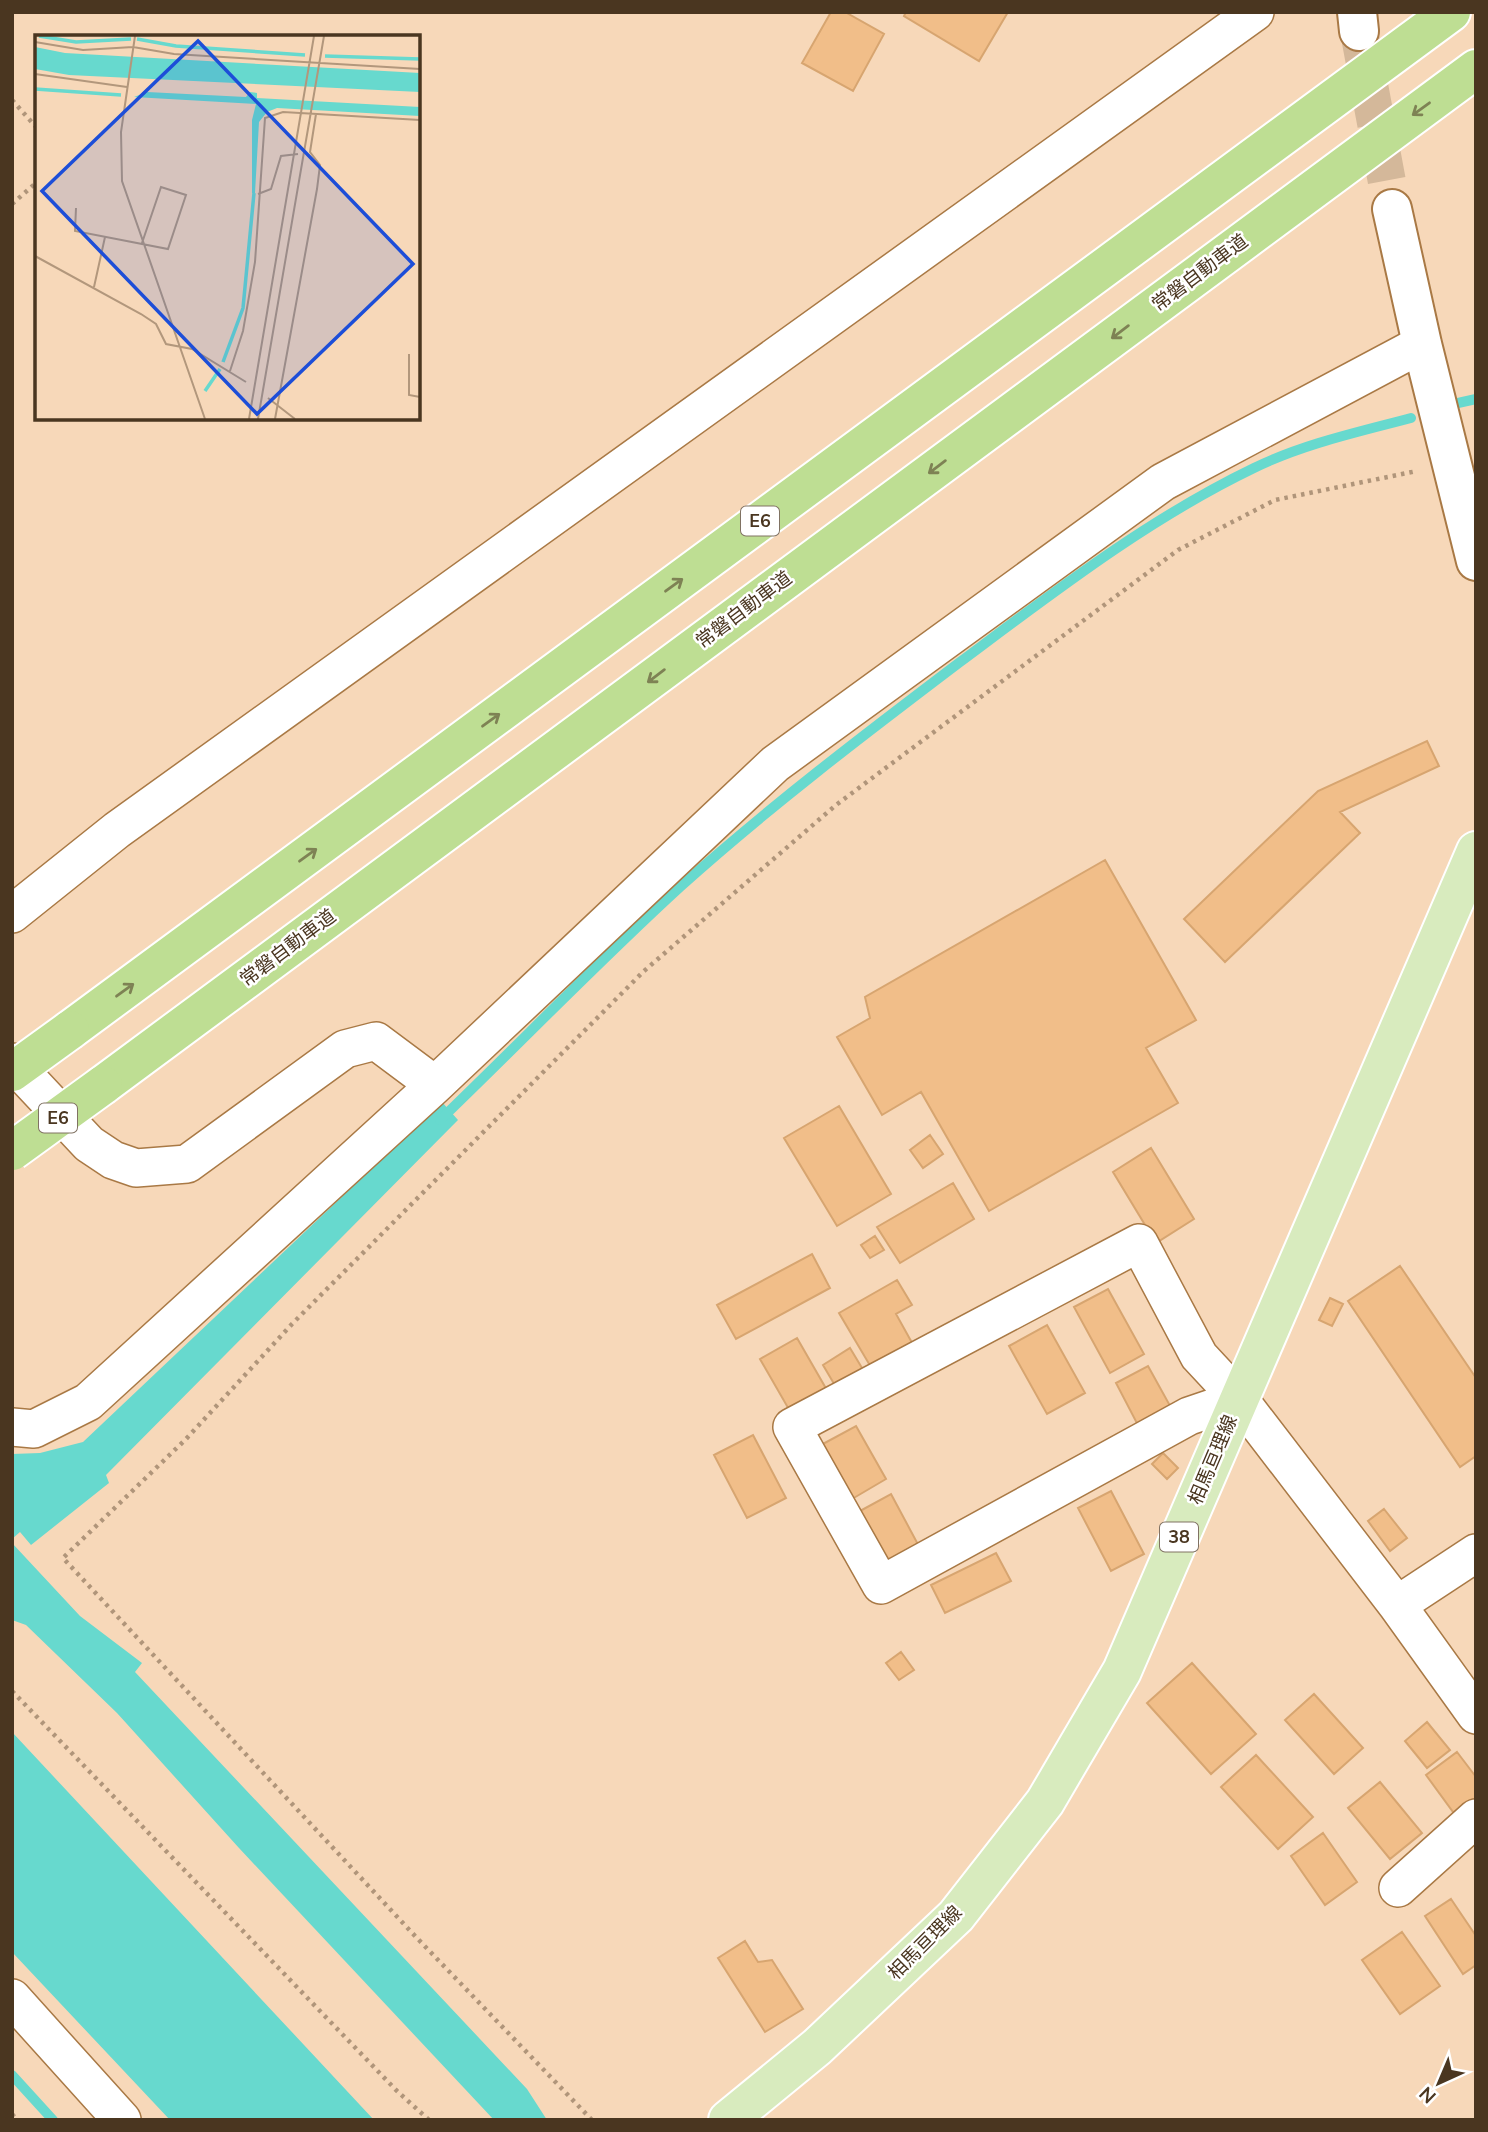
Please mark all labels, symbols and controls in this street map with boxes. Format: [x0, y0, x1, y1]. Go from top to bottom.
inset map [35, 35, 420, 420]
one-way arrow [1412, 102, 1431, 117]
street label: 常磐自動車道 [1147, 228, 1253, 318]
one-way arrow [1110, 324, 1129, 339]
one-way arrow [928, 460, 947, 475]
road number: E6 [741, 506, 779, 536]
street label: 常磐自動車道 [691, 565, 797, 655]
one-way arrow [664, 578, 683, 592]
one-way arrow [647, 668, 665, 683]
one-way arrow [481, 713, 500, 727]
one-way arrow [298, 848, 317, 862]
street label: 常磐自動車道 [235, 903, 341, 993]
one-way arrow [115, 982, 134, 997]
road number: E6 [39, 1104, 77, 1133]
street label: 相馬亘理線 [1182, 1411, 1244, 1509]
road number: 38 [1160, 1522, 1198, 1552]
street label: 相馬亘理線 [882, 1900, 968, 1986]
north arrow [1404, 2048, 1474, 2118]
text: N [1414, 2080, 1442, 2109]

